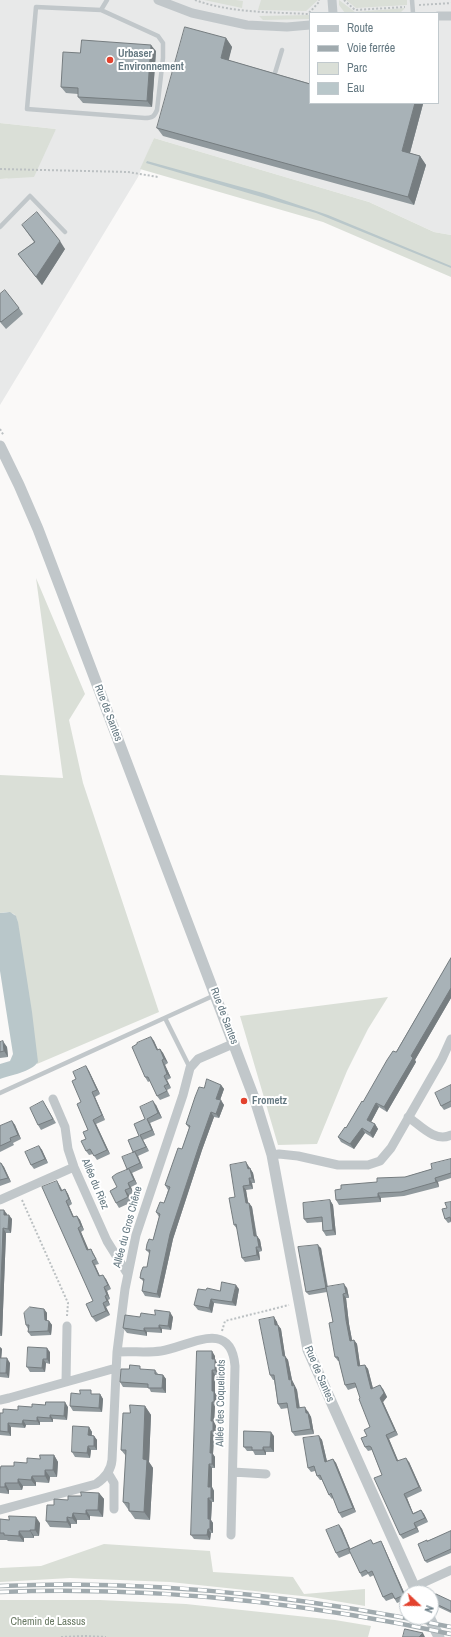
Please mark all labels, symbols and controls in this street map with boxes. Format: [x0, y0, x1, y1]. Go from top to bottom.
legend [309, 12, 439, 104]
text: Route [347, 20, 373, 36]
text: Voie ferrée [347, 40, 395, 56]
place label: Urbaser Environnement [118, 47, 184, 73]
marker: Urbaser Environnement [105, 55, 115, 65]
text: Parc [347, 60, 367, 76]
text: Eau [347, 80, 365, 96]
street label: Rue de Santes [91, 683, 125, 743]
street label: Rue de Santes [207, 986, 241, 1046]
place label: Frometz [252, 1094, 287, 1108]
marker: Frometz [239, 1096, 249, 1106]
street label: Allée du Riez [78, 1157, 112, 1211]
street label: Allée du Gros Chêne [111, 1185, 145, 1269]
street label: Rue de Santes [301, 1344, 337, 1404]
street label: Allée des Coquelicots [214, 1359, 228, 1447]
north arrow [399, 1585, 439, 1625]
text: N [421, 1603, 437, 1615]
park label: Chemin de Lassus [10, 1615, 86, 1629]

